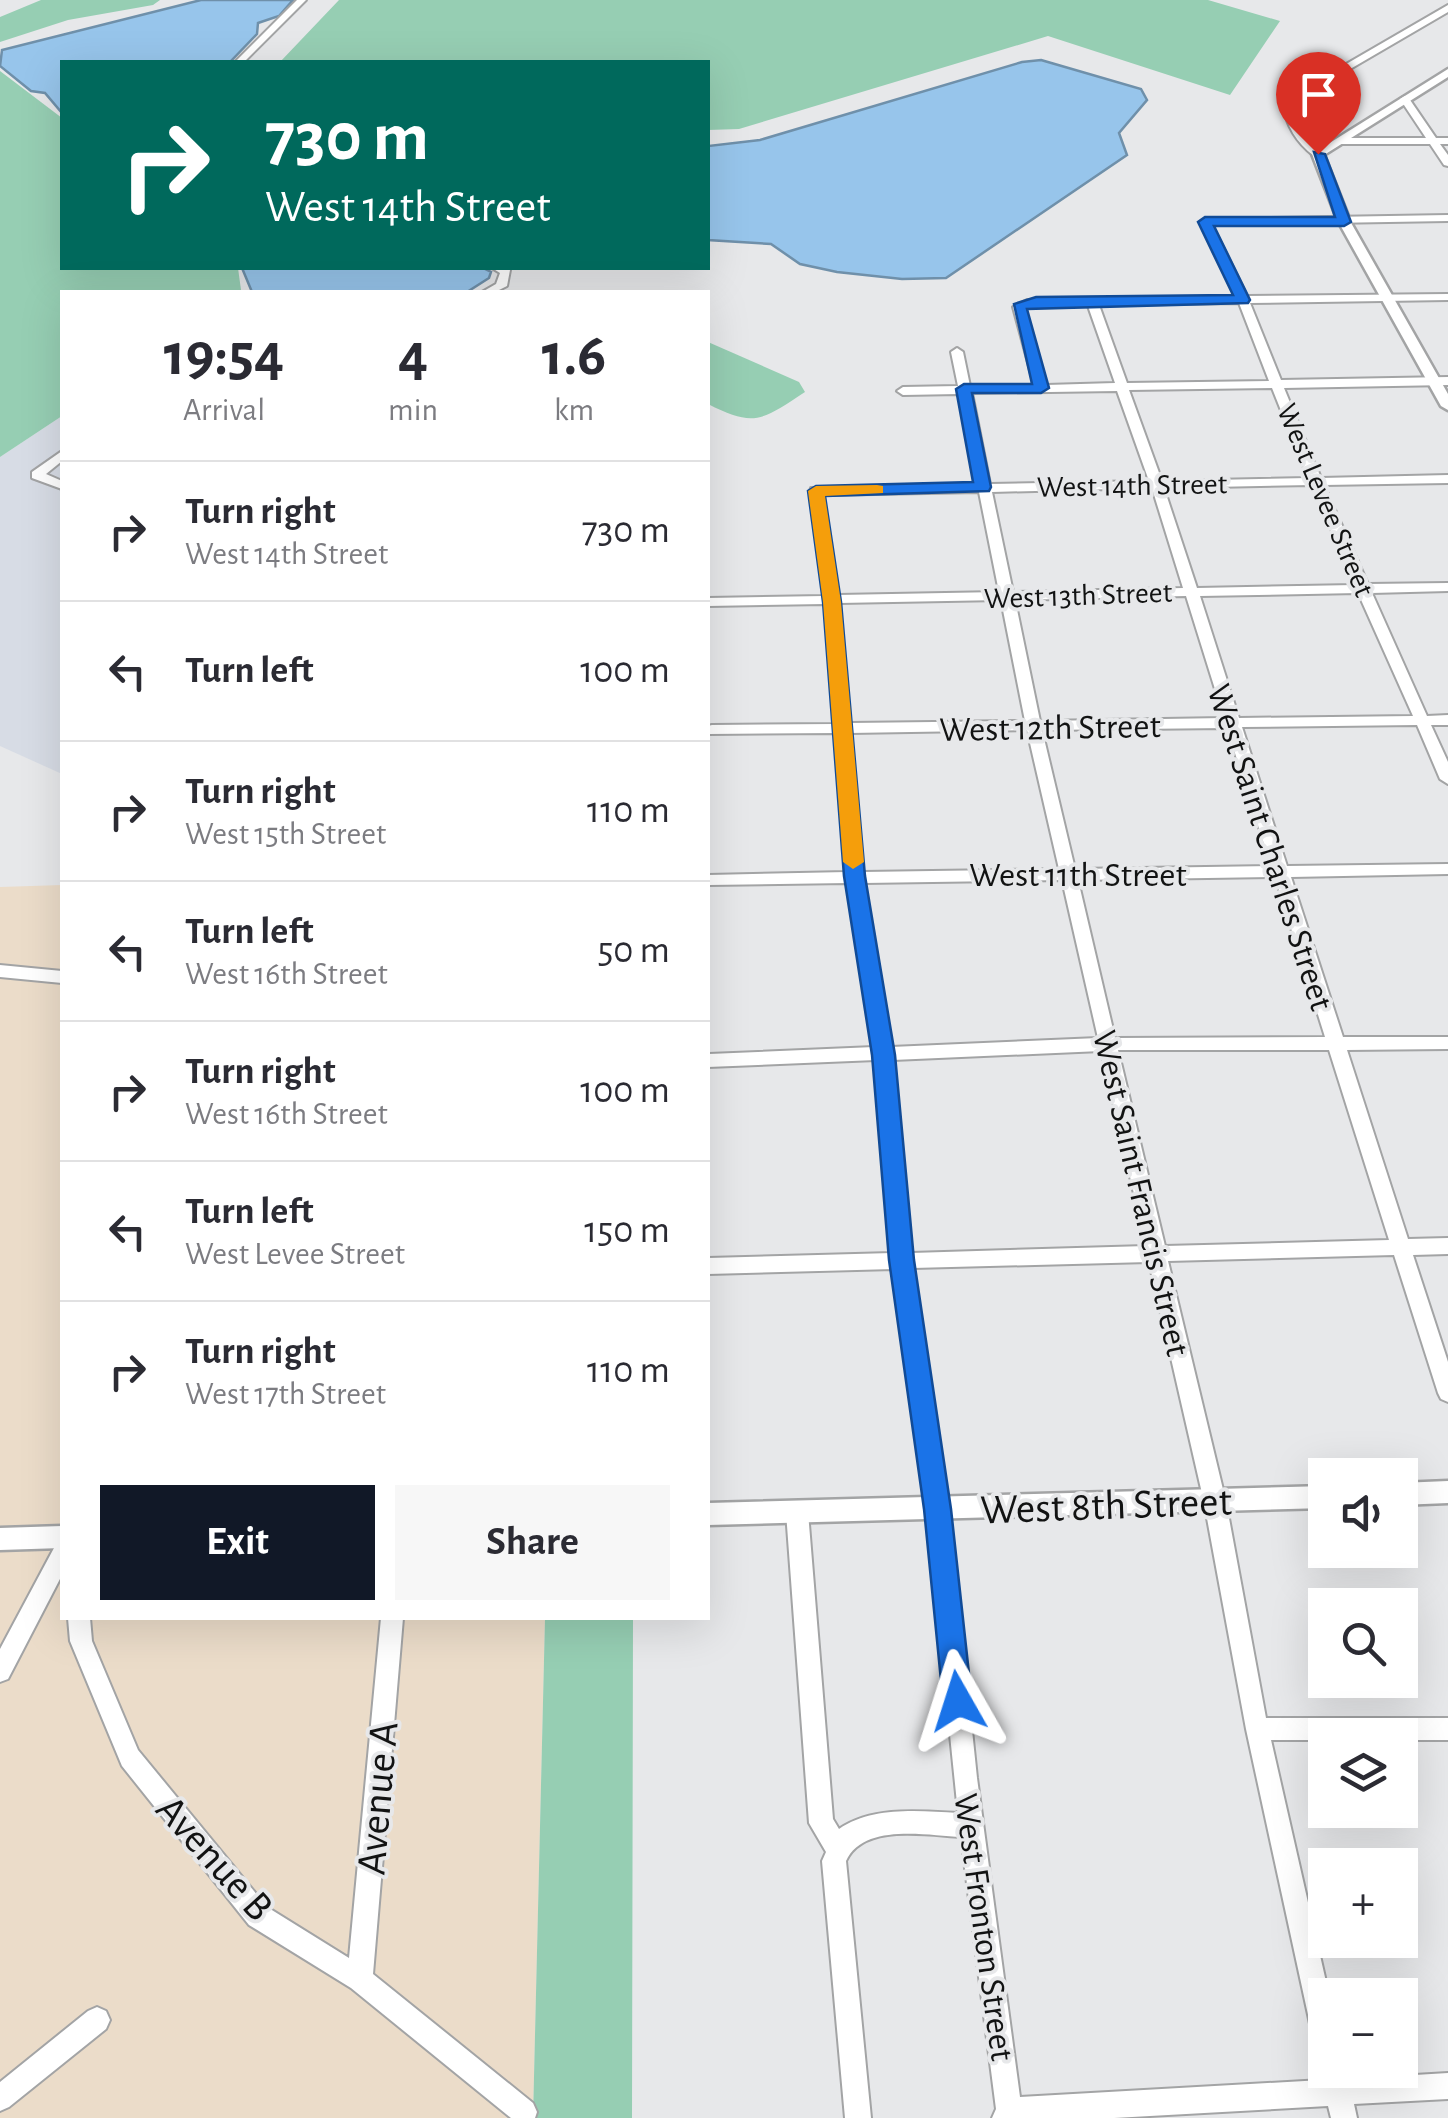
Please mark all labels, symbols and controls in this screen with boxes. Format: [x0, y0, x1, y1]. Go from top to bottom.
pin [1276, 52, 1361, 155]
icon: arrive [1291, 67, 1346, 122]
icon: right [100, 100, 230, 230]
text: 730 m [265, 103, 429, 173]
text: West 14th Street [265, 185, 551, 230]
text: 19:54 [164, 326, 284, 386]
text: 4 [398, 326, 428, 386]
text: 1.6 [542, 326, 606, 386]
text: Arrival [183, 394, 265, 426]
text: min [388, 394, 438, 426]
text: km [554, 394, 594, 426]
street label: West Levee Street [1271, 400, 1379, 602]
street label: West 14th Street [1037, 469, 1228, 503]
text: Turn right [185, 493, 335, 531]
icon: right [100, 504, 155, 559]
text: 730 m [582, 512, 670, 550]
text: West 14th Street [185, 538, 388, 570]
street label: West 13th Street [983, 578, 1173, 614]
icon: left [100, 644, 155, 699]
text: Turn left [185, 652, 313, 690]
text: 100 m [580, 652, 670, 690]
street label: West Saint Charles Street [1200, 680, 1339, 1015]
street label: West 12th Street [939, 709, 1161, 748]
text: Turn right [185, 773, 335, 811]
icon: right [100, 784, 155, 839]
text: 110 m [587, 792, 670, 830]
text: West 15th Street [185, 818, 386, 850]
street label: West 11th Street [969, 858, 1187, 893]
text: Turn left [185, 913, 313, 951]
icon: left [100, 924, 155, 979]
text: 50 m [597, 932, 670, 970]
text: West 16th Street [185, 958, 388, 990]
street label: West Saint Francis Street [1086, 1027, 1195, 1360]
text: Turn right [185, 1053, 335, 1091]
icon: right [100, 1064, 155, 1119]
text: 100 m [580, 1072, 670, 1110]
text: West 16th Street [185, 1098, 388, 1130]
text: Turn left [185, 1193, 313, 1231]
icon: left [100, 1204, 155, 1259]
text: 150 m [584, 1212, 670, 1250]
text: West Levee Street [185, 1238, 405, 1270]
text: Turn right [185, 1333, 335, 1371]
icon: right [100, 1344, 155, 1399]
text: 110 m [587, 1352, 670, 1390]
text: West 17th Street [185, 1378, 386, 1410]
map controls [1308, 1458, 1418, 2088]
button: sound [1308, 1458, 1418, 1568]
street label: West 8th Street [979, 1481, 1233, 1531]
button: Exit [100, 1485, 375, 1600]
button: Share [395, 1485, 670, 1600]
button: search [1308, 1588, 1418, 1698]
position arrow [906, 1649, 1010, 1753]
button: layers [1308, 1718, 1418, 1828]
street label: Avenue A [350, 1720, 406, 1877]
street label: Avenue B [148, 1788, 281, 1929]
street label: West Fronton Street [947, 1791, 1020, 2063]
button: + [1308, 1848, 1418, 1958]
button: − [1308, 1978, 1418, 2088]

